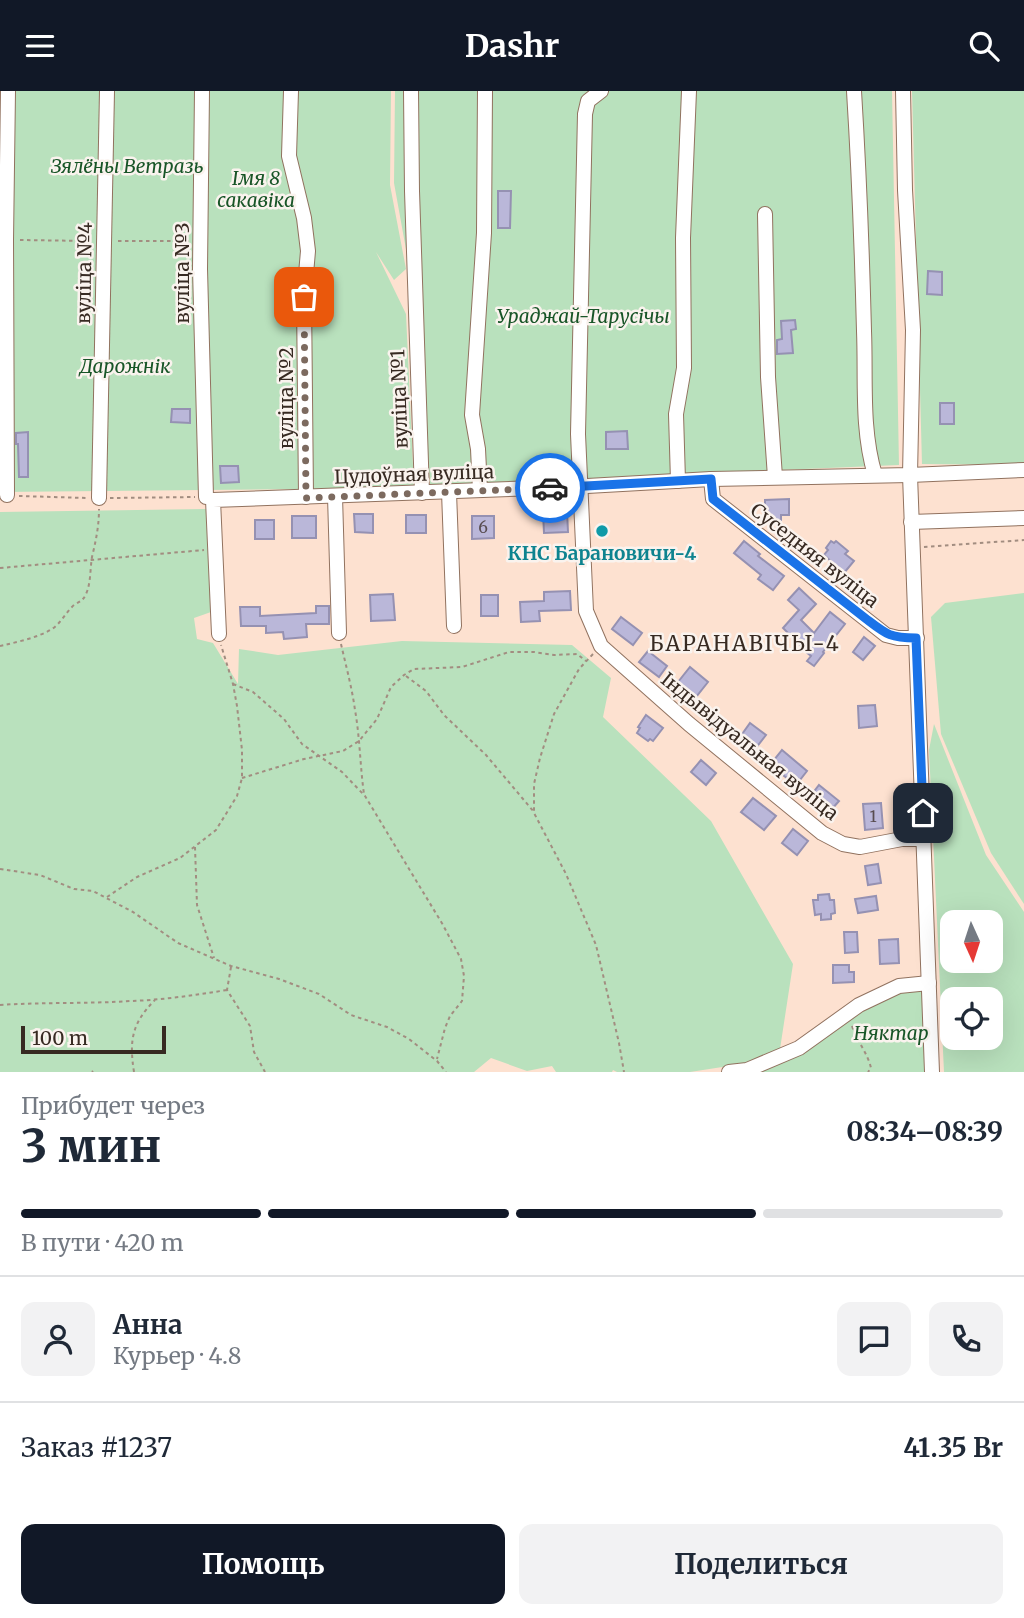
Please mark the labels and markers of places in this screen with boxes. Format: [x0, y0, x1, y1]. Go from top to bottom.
pin [274, 267, 334, 327]
marker: КНС Барановичи-4 [594, 523, 610, 539]
place label: КНС Барановичи-4 [508, 541, 696, 565]
pin [893, 783, 953, 843]

